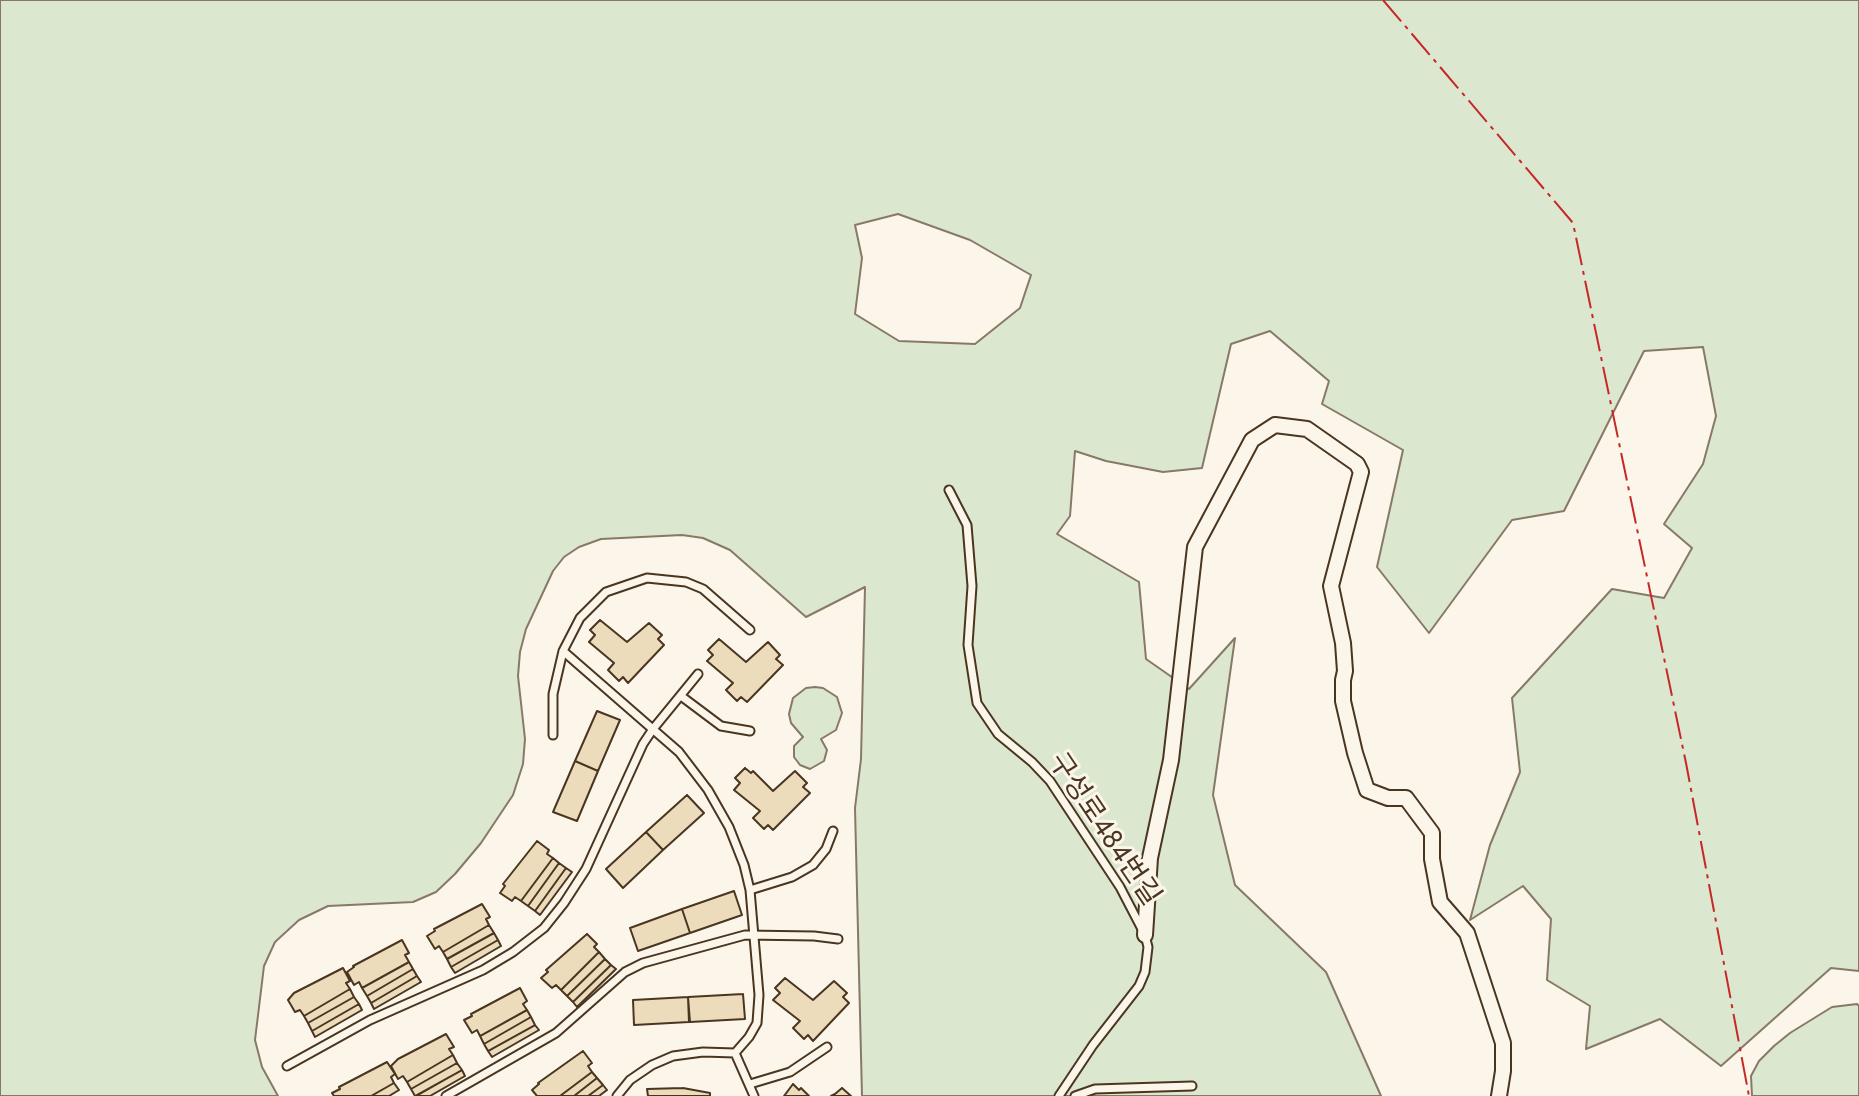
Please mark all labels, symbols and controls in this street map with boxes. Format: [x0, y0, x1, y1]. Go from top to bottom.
street label: 구성로484번길 [1040, 747, 1166, 913]

